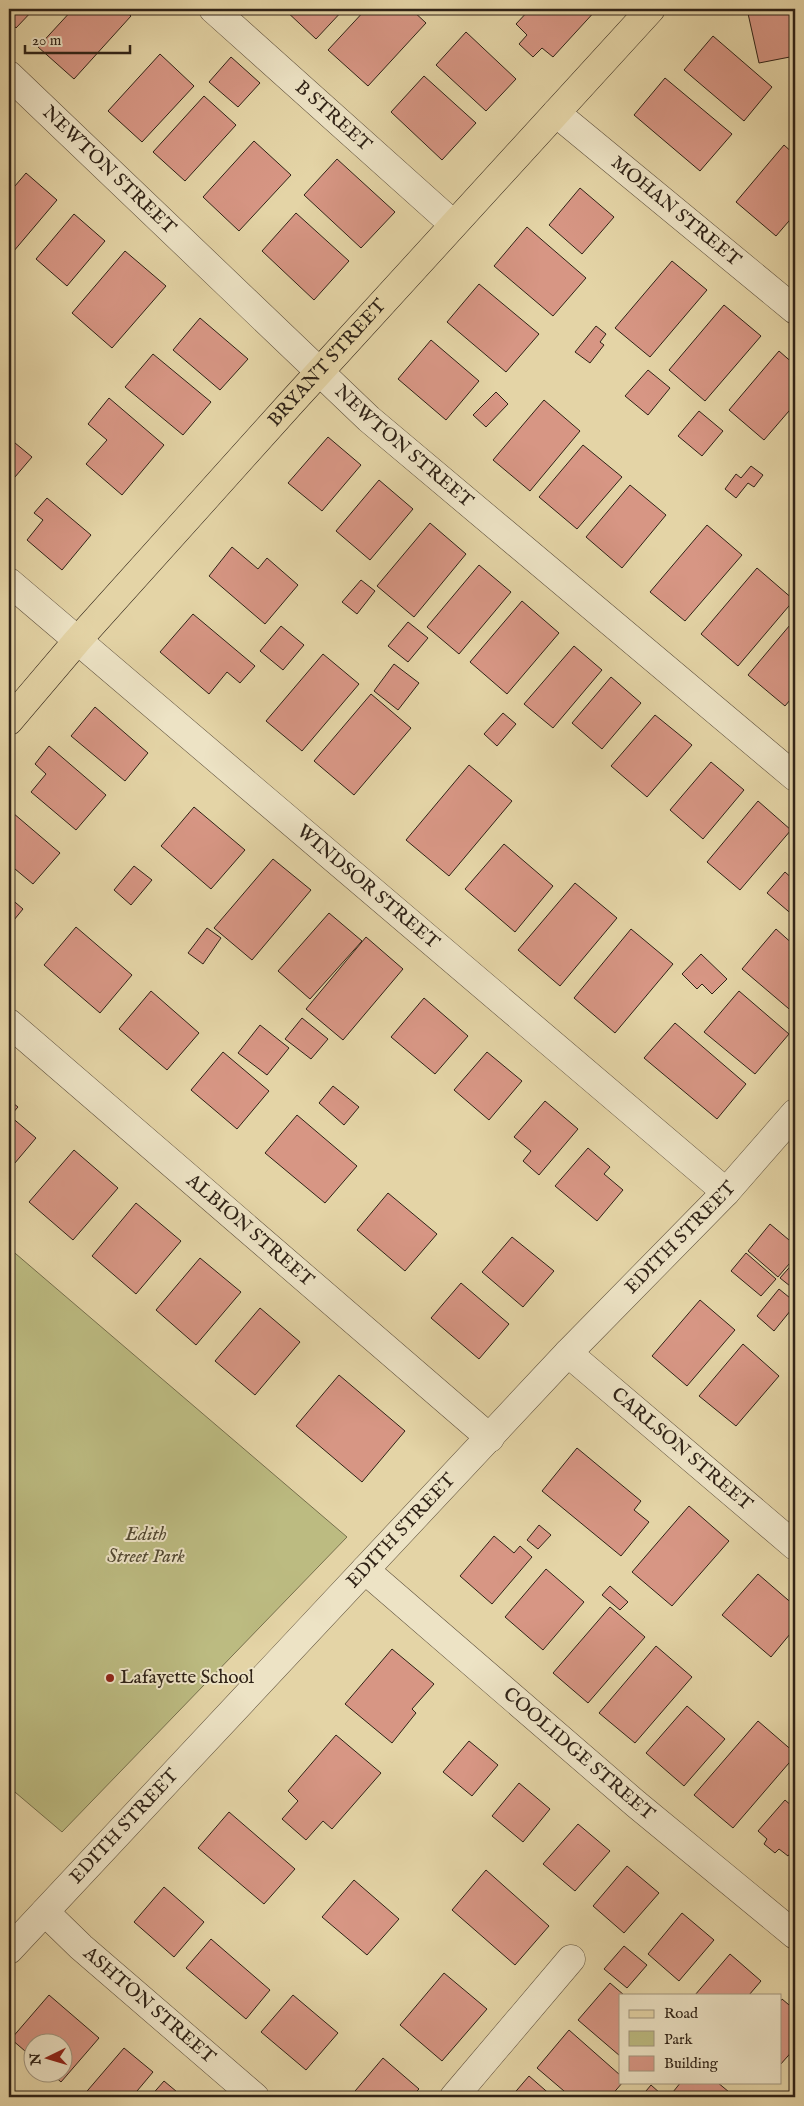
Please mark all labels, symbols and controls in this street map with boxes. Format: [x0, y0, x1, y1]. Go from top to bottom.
scale bar [25, 22, 130, 54]
text: 20 m [32, 31, 62, 50]
street label: B STREET [290, 76, 376, 157]
street label: NEWTON STREET [37, 101, 181, 240]
street label: MOHAN STREET [606, 151, 746, 272]
street label: BRYANT STREET [263, 294, 392, 432]
street label: NEWTON STREET [329, 380, 478, 513]
street label: WINDSOR STREET [291, 820, 444, 955]
street label: ALBION STREET [180, 1168, 319, 1293]
street label: EDITH STREET [620, 1176, 742, 1300]
street label: CARLSON STREET [606, 1383, 757, 1516]
street label: EDITH STREET [342, 1468, 461, 1594]
park label: Edith Street Park [107, 1523, 185, 1569]
place label: Lafayette School [120, 1666, 255, 1690]
marker: Lafayette School [104, 1672, 116, 1684]
street label: COOLIDGE STREET [498, 1682, 659, 1826]
street label: EDITH STREET [65, 1764, 184, 1889]
street label: ASHTON STREET [77, 1941, 220, 2069]
legend [619, 1994, 782, 2084]
text: Road [664, 2004, 699, 2023]
text: Park [664, 2030, 694, 2049]
north arrow [22, 2034, 72, 2084]
text: N [27, 2052, 46, 2067]
text: Building [664, 2054, 719, 2073]

